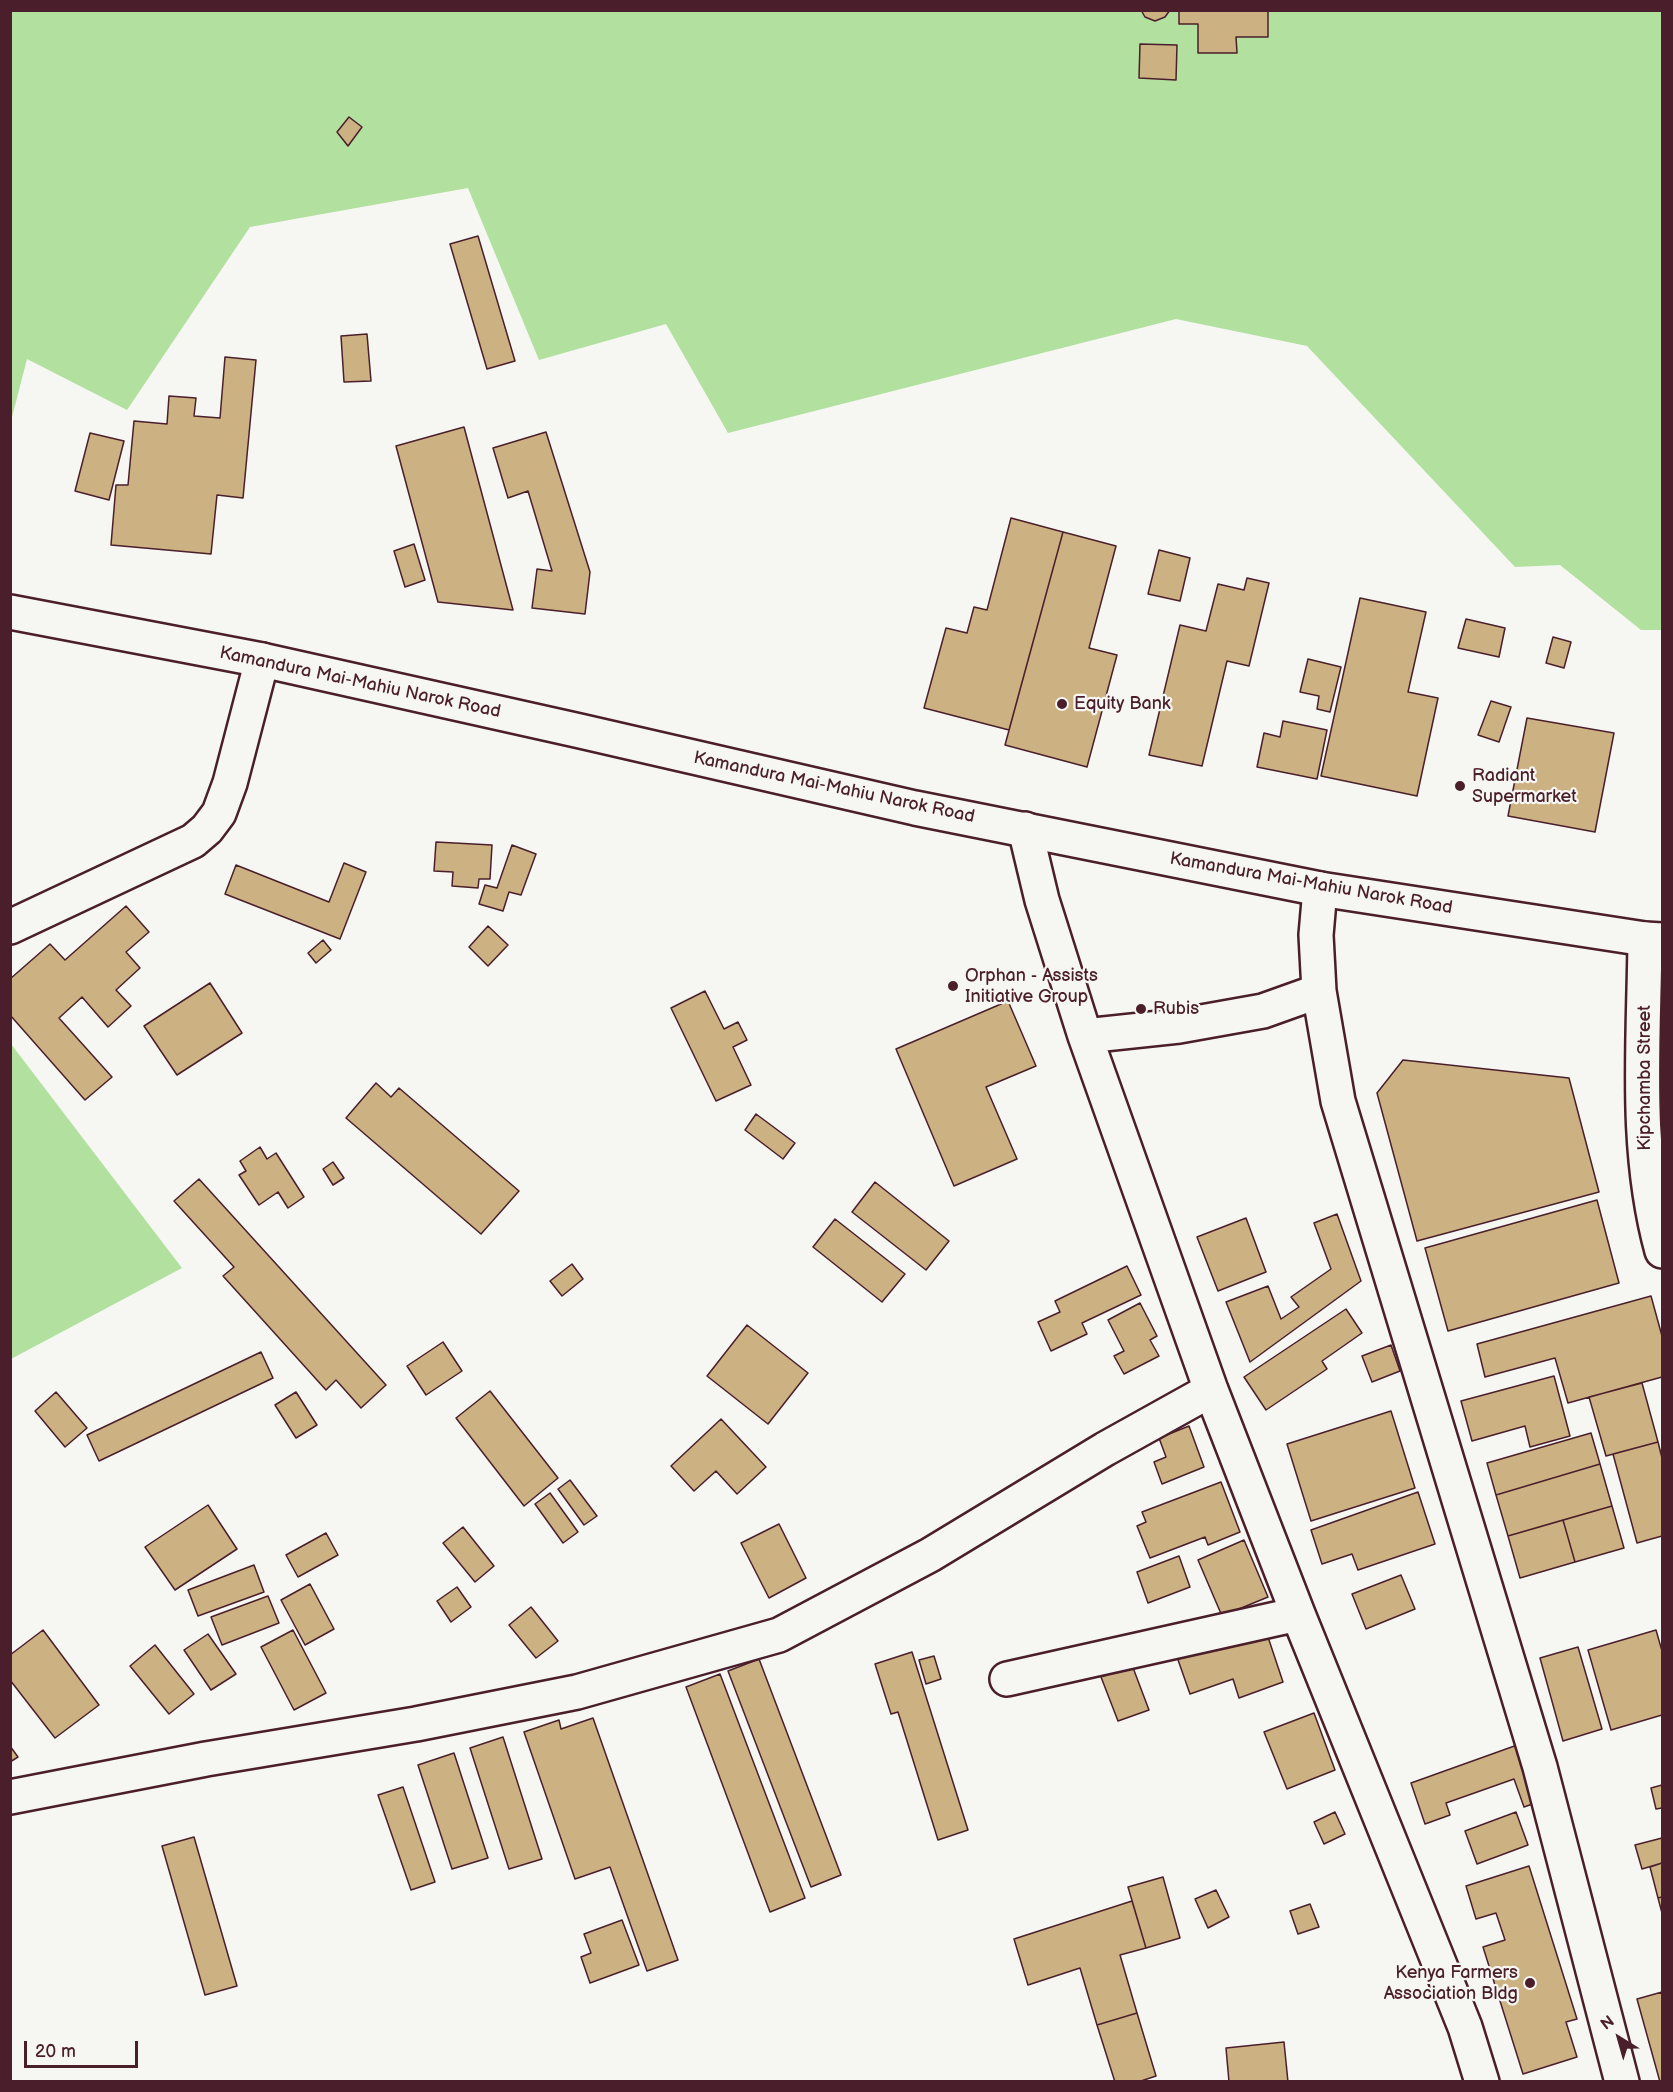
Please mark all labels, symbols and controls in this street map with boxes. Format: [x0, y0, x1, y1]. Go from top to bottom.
street label: Kamandura Mai-Mahiu Narok Road [217, 643, 503, 723]
place label: Equity Bank [1074, 693, 1171, 715]
marker: Equity Bank [1055, 697, 1069, 711]
street label: Kamandura Mai-Mahiu Narok Road [691, 748, 977, 828]
place label: Radiant Supermarket [1472, 765, 1577, 808]
marker: Radiant Supermarket [1453, 779, 1467, 793]
street label: Kamandura Mai-Mahiu Narok Road [1168, 848, 1454, 920]
place label: Orphan - Assists Initiative Group [965, 965, 1098, 1008]
marker: Orphan - Assists Initiative Group [946, 979, 960, 993]
place label: Rubis [1153, 998, 1199, 1020]
marker: Rubis [1134, 1002, 1148, 1016]
street label: Kipchamba Street [1634, 1005, 1656, 1151]
place label: Kenya Farmers Association Bldg [1384, 1962, 1518, 2004]
marker: Kenya Farmers Association Bldg [1523, 1976, 1537, 1990]
north arrow [1589, 2008, 1649, 2068]
text: N [1597, 2012, 1618, 2034]
scale bar [27, 2029, 141, 2067]
text: 20 m [35, 2041, 76, 2062]

